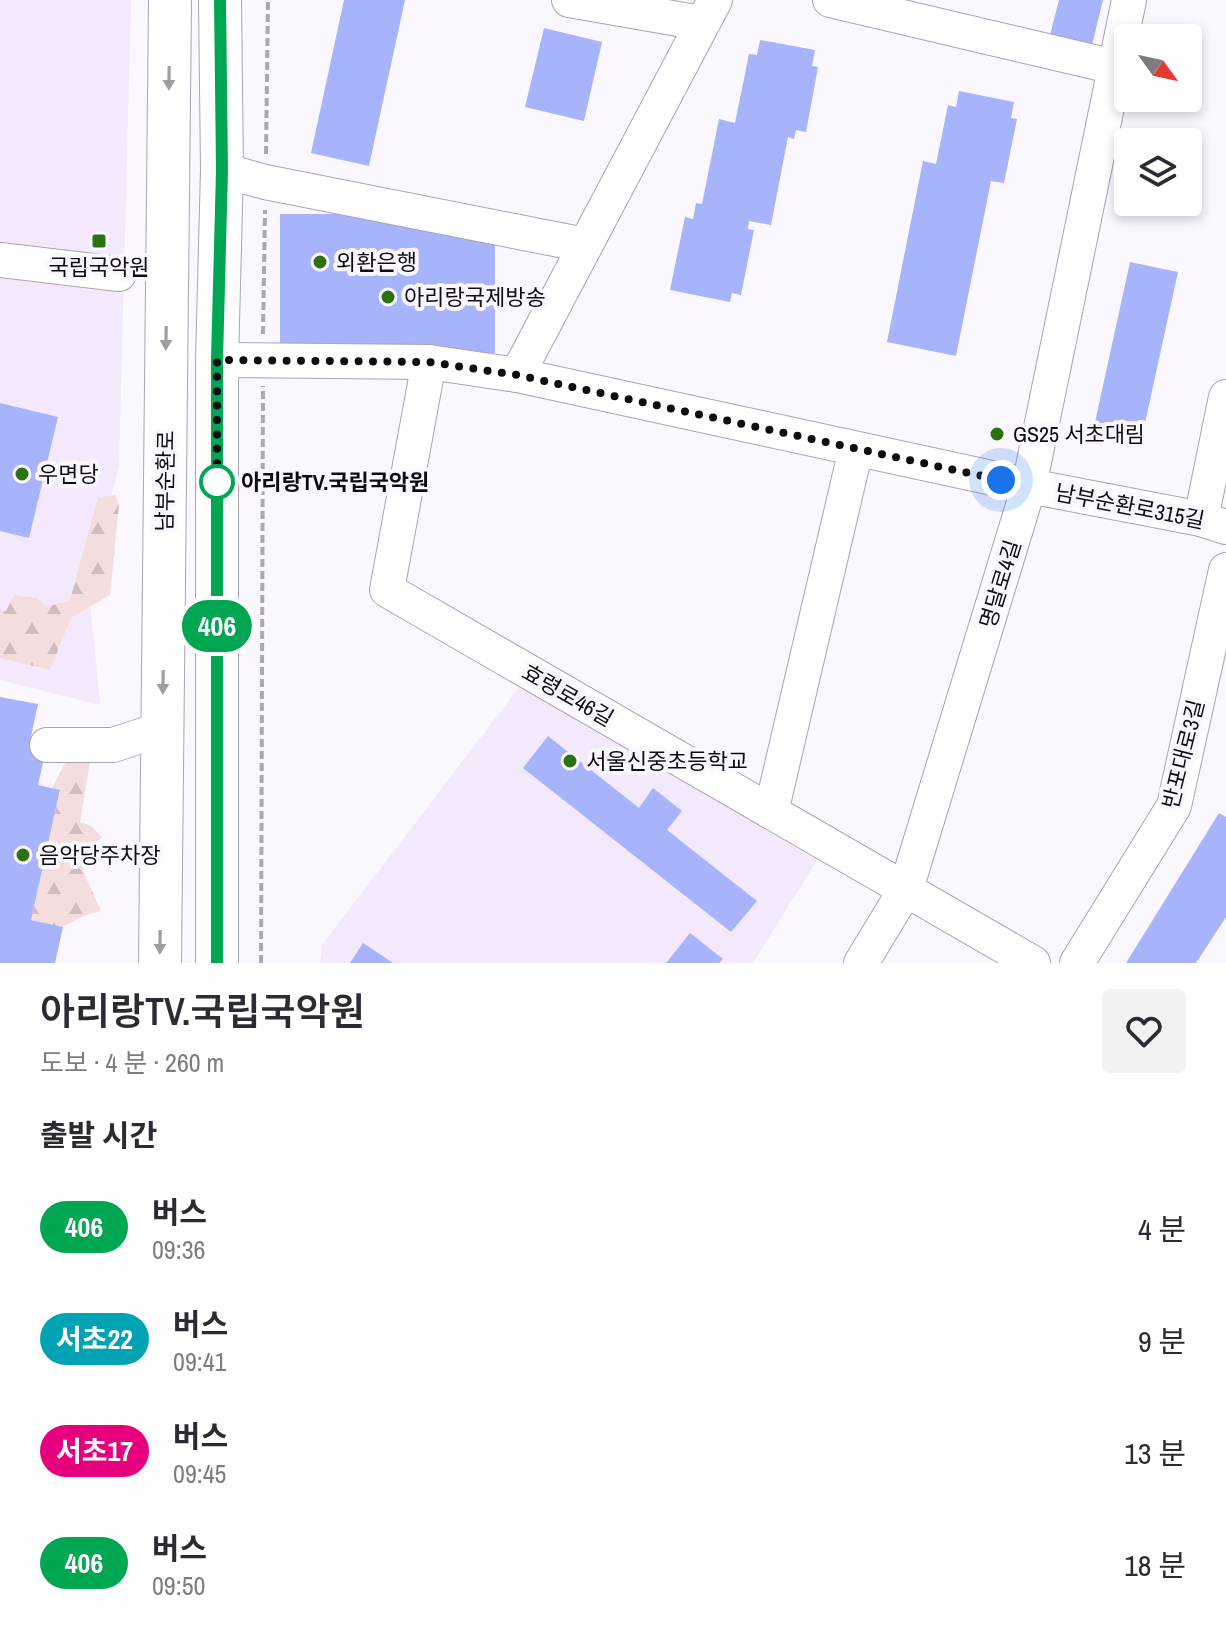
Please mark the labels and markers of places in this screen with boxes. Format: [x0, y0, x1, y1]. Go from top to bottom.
marker: 국립국악원 [90, 232, 108, 250]
place label: 외환은행 [336, 247, 417, 277]
place label: 국립국악원 [48, 252, 150, 282]
marker: 외환은행 [311, 253, 329, 271]
place label: 아리랑국제방송 [404, 282, 546, 312]
marker: 아리랑국제방송 [379, 288, 397, 306]
place label: GS25 서초대림 [1013, 419, 1145, 449]
marker: GS25 서초대림 [988, 425, 1006, 443]
place label: 우면당 [38, 459, 99, 489]
marker: 우면당 [13, 465, 31, 483]
marker: 아리랑TV.국립국악원 [200, 465, 234, 499]
place label: 아리랑TV.국립국악원 [241, 467, 429, 497]
place label: 서울신중초등학교 [586, 746, 748, 776]
marker: 서울신중초등학교 [561, 752, 579, 770]
place label: 음악당주차장 [39, 840, 160, 870]
marker: 음악당주차장 [14, 846, 32, 864]

